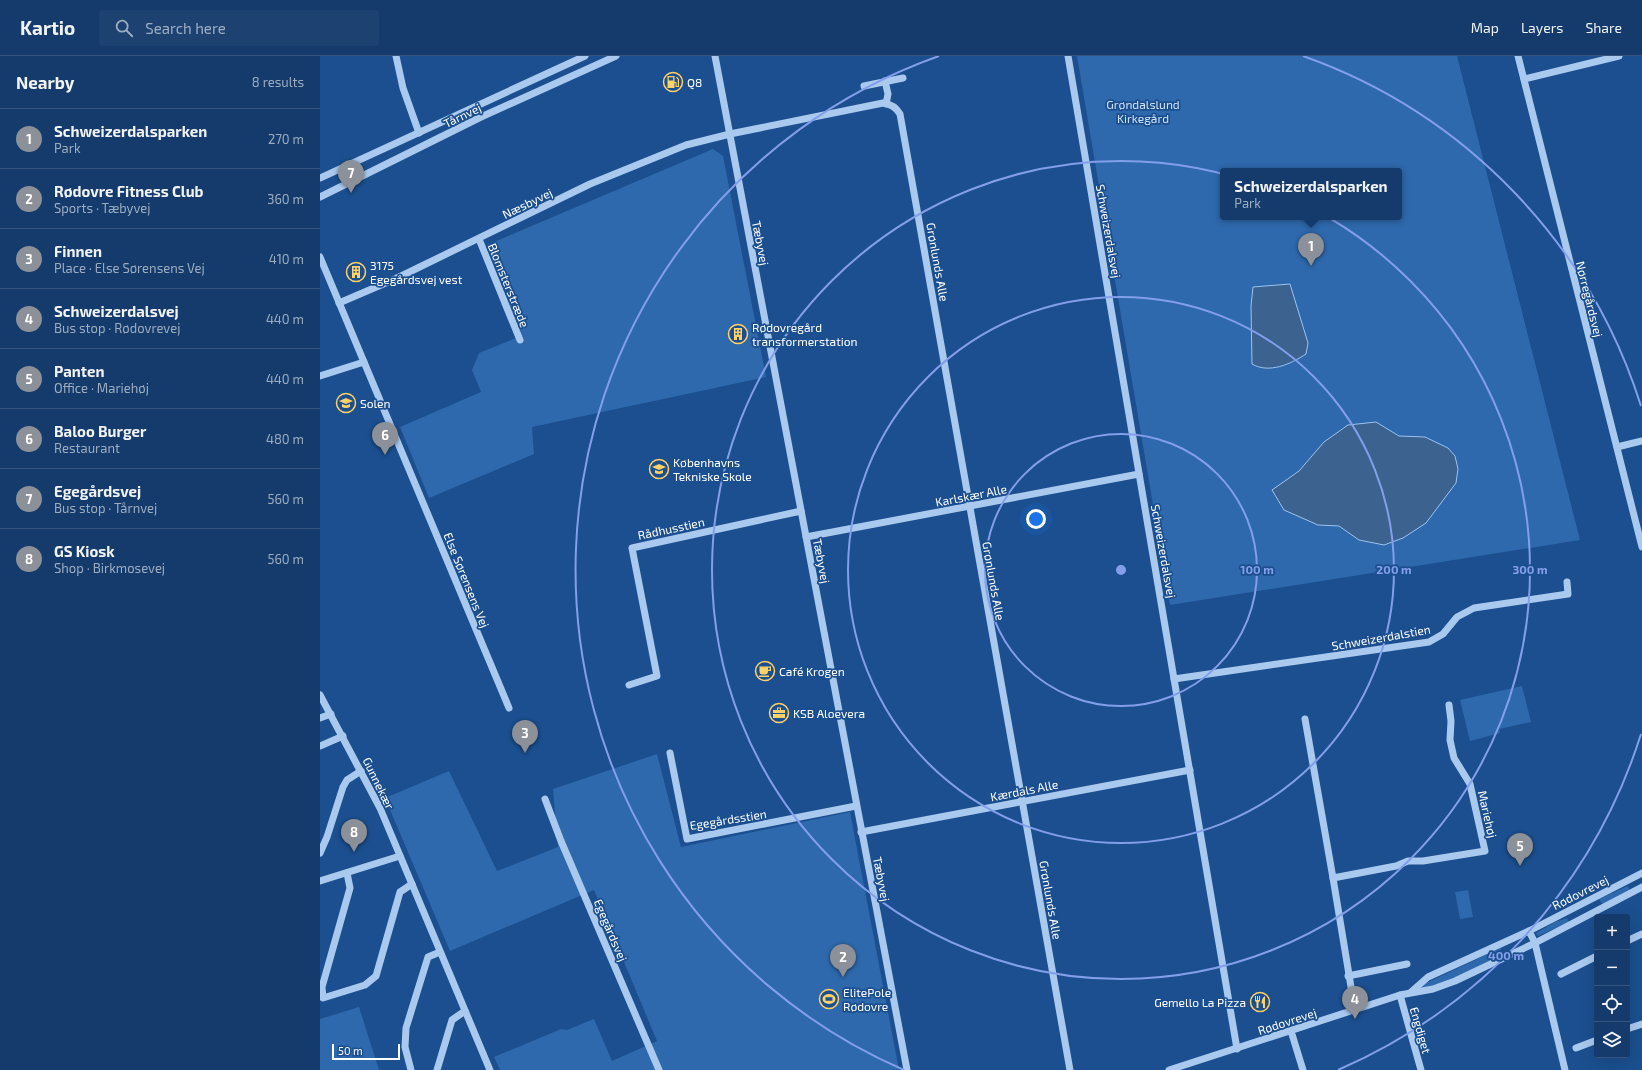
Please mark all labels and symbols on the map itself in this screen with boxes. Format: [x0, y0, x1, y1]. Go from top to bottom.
fuel station icon: Q8 [662, 71, 684, 93]
place label: Q8 [687, 75, 702, 90]
park label: Grøndalslund Kirkegård [1106, 97, 1180, 125]
street label: Tårnvej [441, 100, 483, 131]
pin: 7 [338, 160, 364, 193]
street label: Schweizerdalsvej [1093, 183, 1124, 279]
street label: Næsbyvej [500, 185, 555, 222]
street label: Tæbyvej [749, 219, 772, 267]
street label: Grønlunds Alle [924, 221, 952, 303]
pin: 1 [1298, 233, 1324, 266]
street label: Blomsterstræde [486, 241, 532, 329]
place label: 3175 Egegårdsvej vest [370, 258, 463, 287]
street label: Nørregårdsvej [1573, 260, 1606, 339]
building icon: 3175 Egegårdsvej vest [345, 261, 367, 283]
place label: Rødovregård transformerstation [752, 320, 858, 348]
building icon: Rødovregård transformerstation [727, 323, 749, 345]
school or university icon: Solen [335, 392, 357, 414]
place label: Solen [360, 396, 391, 410]
pin: 6 [372, 422, 398, 455]
place label: Københavns Tekniske Skole [673, 455, 752, 483]
school or university icon: Københavns Tekniske Skole [648, 458, 670, 480]
street label: Karlskær Alle [934, 481, 1008, 509]
street label: Schweizerdalsvej [1148, 503, 1179, 599]
your location [1026, 509, 1046, 529]
street label: Rådhusstien [636, 514, 706, 542]
street label: Else Sørensens Vej [441, 530, 492, 630]
street label: Tæbyvej [810, 537, 833, 585]
street label: Grønlunds Alle [980, 540, 1008, 622]
text: 100 m [1240, 562, 1274, 576]
text: 200 m [1376, 562, 1412, 576]
text: 300 m [1512, 562, 1548, 576]
centre of rings [1114, 563, 1128, 577]
street label: Schweizerdalstien [1330, 621, 1432, 653]
cafe icon: Café Krogen [754, 660, 776, 682]
place label: Café Krogen [779, 664, 845, 678]
office icon: KSB Aloevera [768, 702, 790, 724]
place label: KSB Aloevera [793, 706, 865, 720]
pin: 3 [512, 720, 538, 753]
street label: Gunnekær [360, 755, 398, 811]
street label: Kærdals Alle [989, 777, 1059, 803]
street label: Mariehøj [1475, 789, 1500, 839]
street label: Egegårdsstien [689, 806, 768, 832]
pin: 8 [341, 819, 367, 852]
pin: 5 [1507, 833, 1533, 866]
street label: Tæbyvej [870, 855, 893, 903]
street label: Grønlunds Alle [1037, 859, 1065, 941]
street label: Rødovrevej [1550, 872, 1611, 913]
street label: Egegårdsvej [591, 897, 630, 964]
pin: 2 [830, 944, 856, 977]
text: 400 m [1488, 948, 1524, 962]
place label: ElitePole Rødovre [843, 985, 891, 1013]
pin: 4 [1342, 986, 1368, 1019]
sports icon: ElitePole Rødovre [818, 988, 840, 1010]
restaurant icon: Gemello La Pizza [1249, 991, 1271, 1013]
place label: Gemello La Pizza [1154, 995, 1246, 1009]
street label: Rødovrevej [1256, 1005, 1318, 1038]
street label: Engdiget [1408, 1005, 1434, 1055]
scale bar [332, 1042, 400, 1061]

